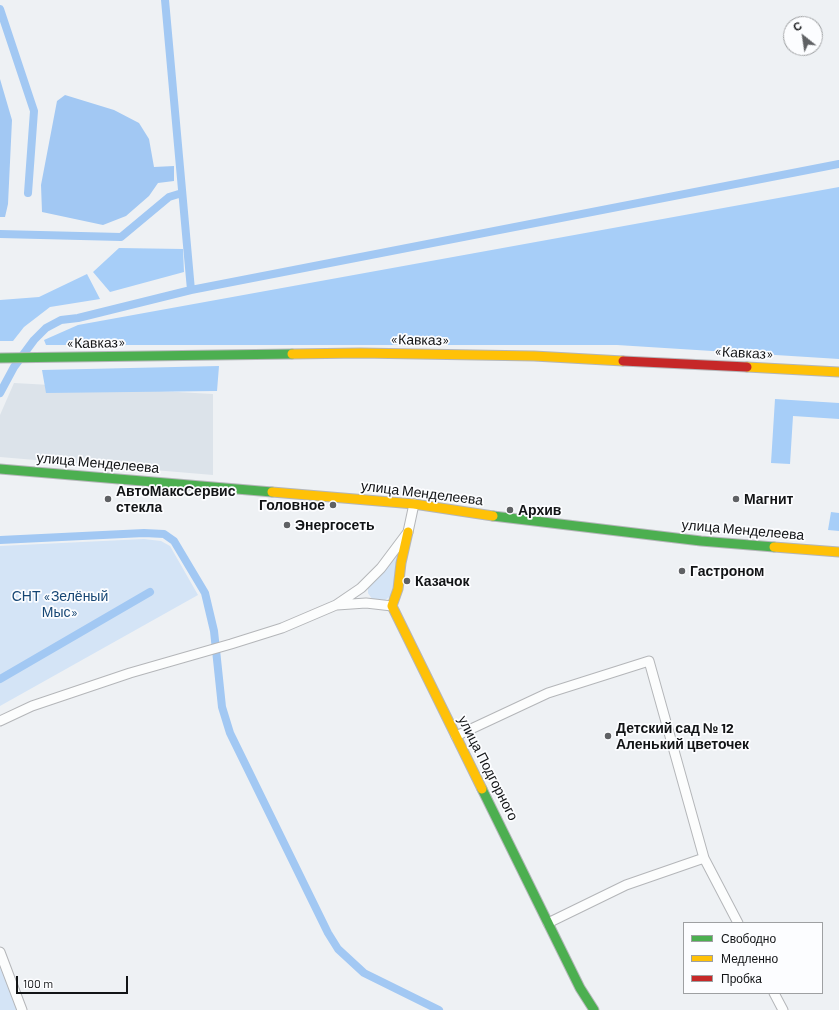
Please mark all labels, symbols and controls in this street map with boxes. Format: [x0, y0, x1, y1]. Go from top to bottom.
north arrow [783, 16, 823, 56]
text: С [791, 18, 804, 34]
street label: «Кавказ» [390, 331, 450, 349]
street label: «Кавказ» [66, 334, 126, 352]
street label: «Кавказ» [714, 343, 774, 363]
street label: улица Менделеева [36, 449, 160, 477]
street label: улица Менделеева [360, 477, 484, 509]
place label: АвтоМаксСервис стекла [116, 483, 235, 516]
place label: Магнит [744, 491, 793, 507]
marker: АвтоМаксСервис стекла [103, 494, 113, 504]
marker: Магнит [731, 494, 741, 504]
place label: Головное [259, 497, 325, 513]
marker: Головное [328, 500, 338, 510]
place label: Архив [518, 502, 561, 518]
marker: Архив [505, 505, 515, 515]
street label: улица Менделеева [681, 516, 805, 544]
place label: Энергосеть [295, 517, 375, 533]
marker: Энергосеть [282, 520, 292, 530]
place label: Гастроном [690, 563, 764, 579]
marker: Гастроном [677, 566, 687, 576]
place label: Казачок [415, 573, 470, 589]
marker: Казачок [402, 576, 412, 586]
park label: СНТ «Зелёный Мыс» [12, 588, 108, 620]
street label: улица Подгорного [454, 713, 522, 823]
place label: Детский сад № 12 Аленький цветочек [616, 720, 749, 752]
marker: Детский сад № 12 Аленький цветочек [603, 731, 613, 741]
legend [683, 922, 823, 994]
text: Свободно [721, 931, 776, 945]
text: Медленно [721, 951, 778, 965]
scale bar [18, 968, 130, 994]
text: Пробка [721, 971, 762, 985]
text: 100 m [23, 976, 53, 990]

